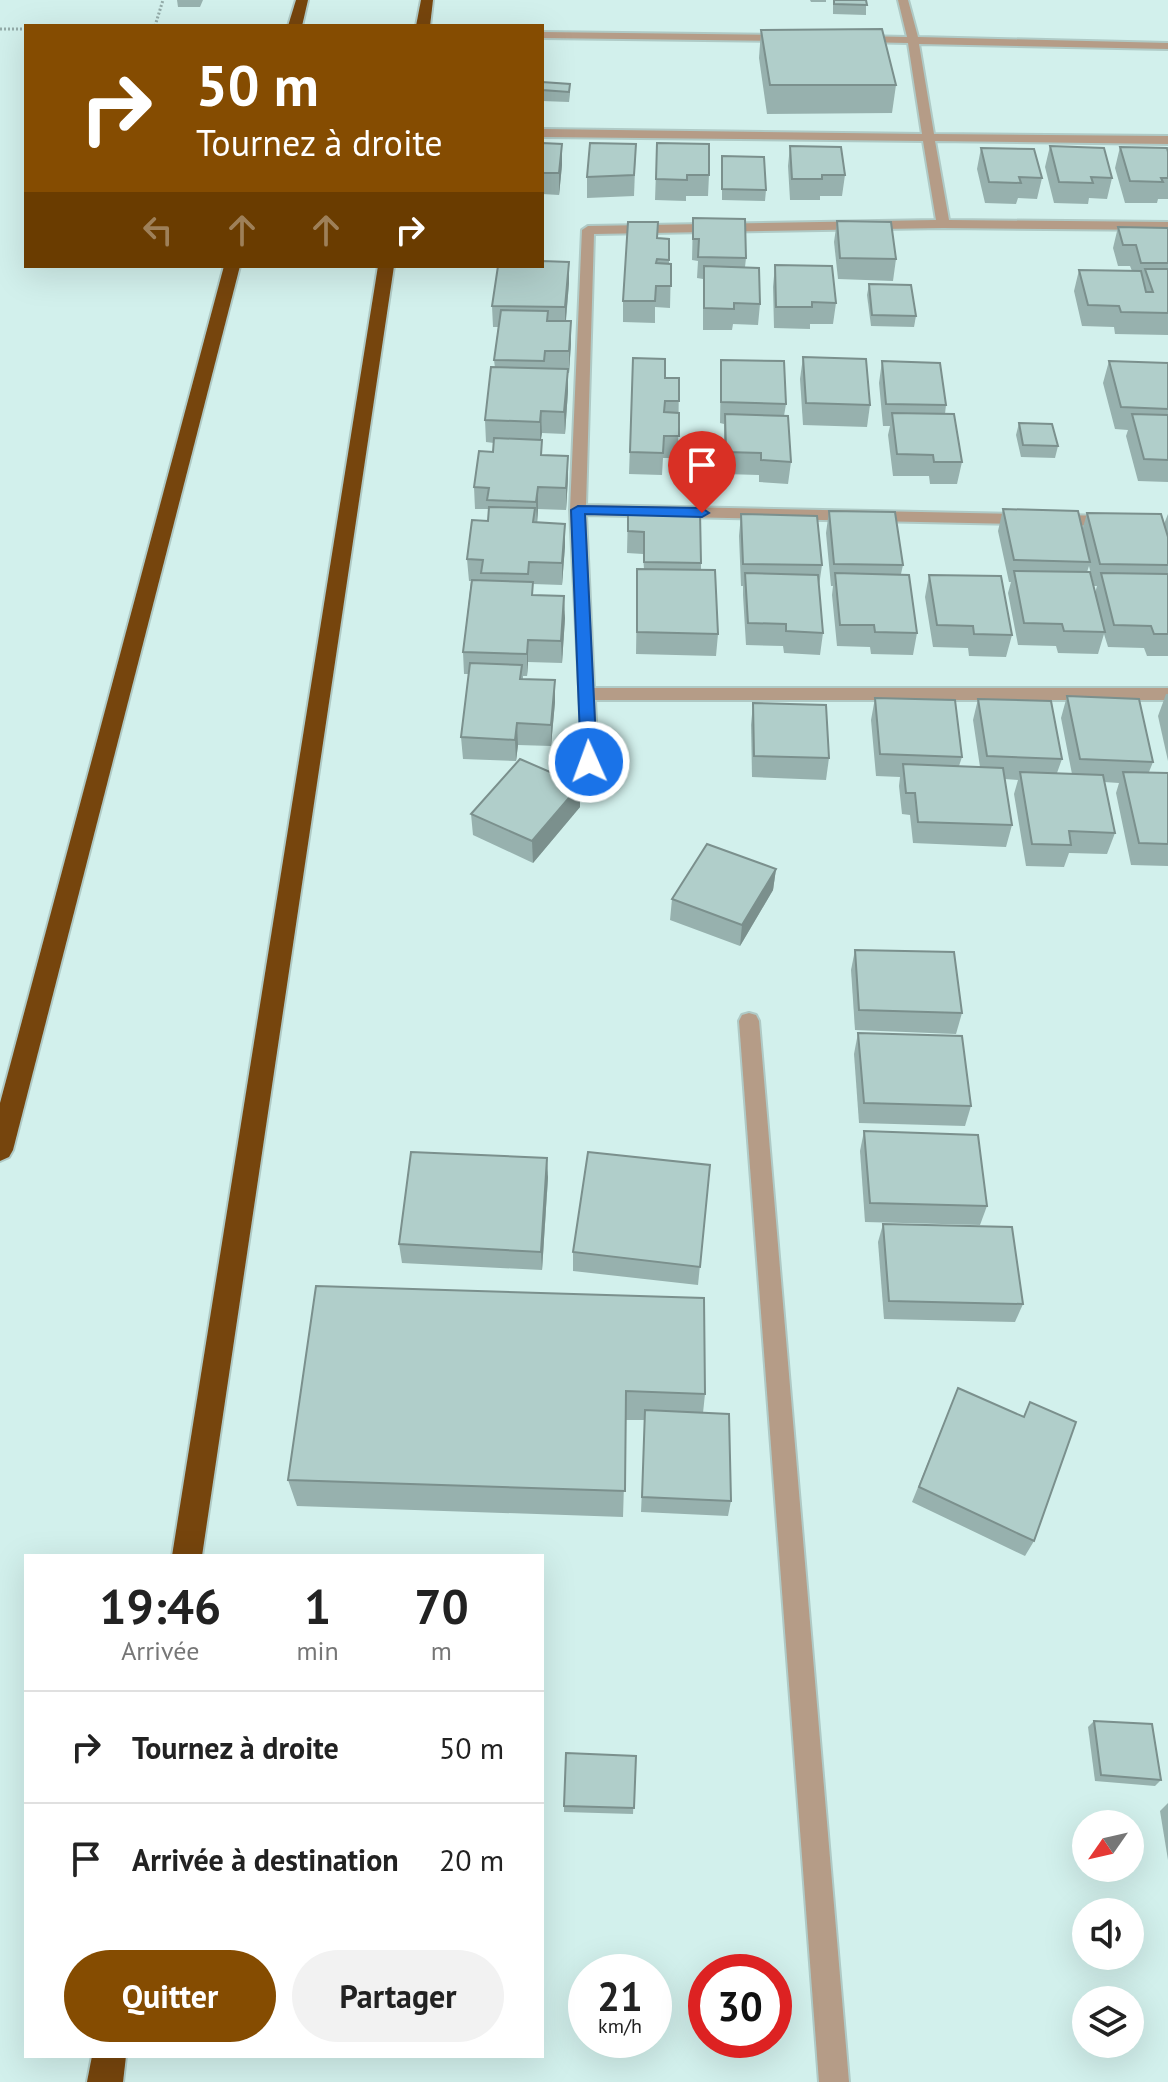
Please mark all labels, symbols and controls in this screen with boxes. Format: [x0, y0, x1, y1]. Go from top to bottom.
text: 50 m [196, 49, 319, 121]
icon: right [64, 56, 168, 160]
text: Tournez à droite [196, 119, 443, 166]
icon: left [136, 208, 180, 252]
icon: ahead [220, 208, 264, 252]
icon: ahead [304, 208, 348, 252]
icon: right [388, 208, 432, 252]
pin [668, 431, 736, 513]
icon: arrive [680, 443, 724, 487]
position arrow [547, 720, 631, 804]
text: 19:46 [99, 1575, 221, 1637]
text: 1 [304, 1575, 331, 1637]
text: 70 [414, 1575, 469, 1637]
text: Arrivée [121, 1634, 199, 1667]
text: min [297, 1634, 339, 1667]
text: m [431, 1634, 452, 1667]
icon: right [64, 1725, 108, 1769]
text: Tournez à droite [132, 1728, 339, 1767]
text: 50 m [439, 1728, 504, 1767]
north arrow [1072, 1810, 1144, 1882]
map controls [1072, 1810, 1144, 2058]
icon: arrive [64, 1837, 108, 1881]
text: Arrivée à destination [132, 1840, 399, 1879]
text: 20 m [439, 1840, 504, 1879]
button: sound [1072, 1898, 1144, 1970]
button: Quitter [64, 1950, 276, 2042]
button: Partager [292, 1950, 504, 2042]
speed limit sign: 30 [688, 1954, 792, 2058]
text: 21 [597, 1970, 643, 2022]
button: layers [1072, 1986, 1144, 2058]
text: km/h [598, 2013, 642, 2039]

